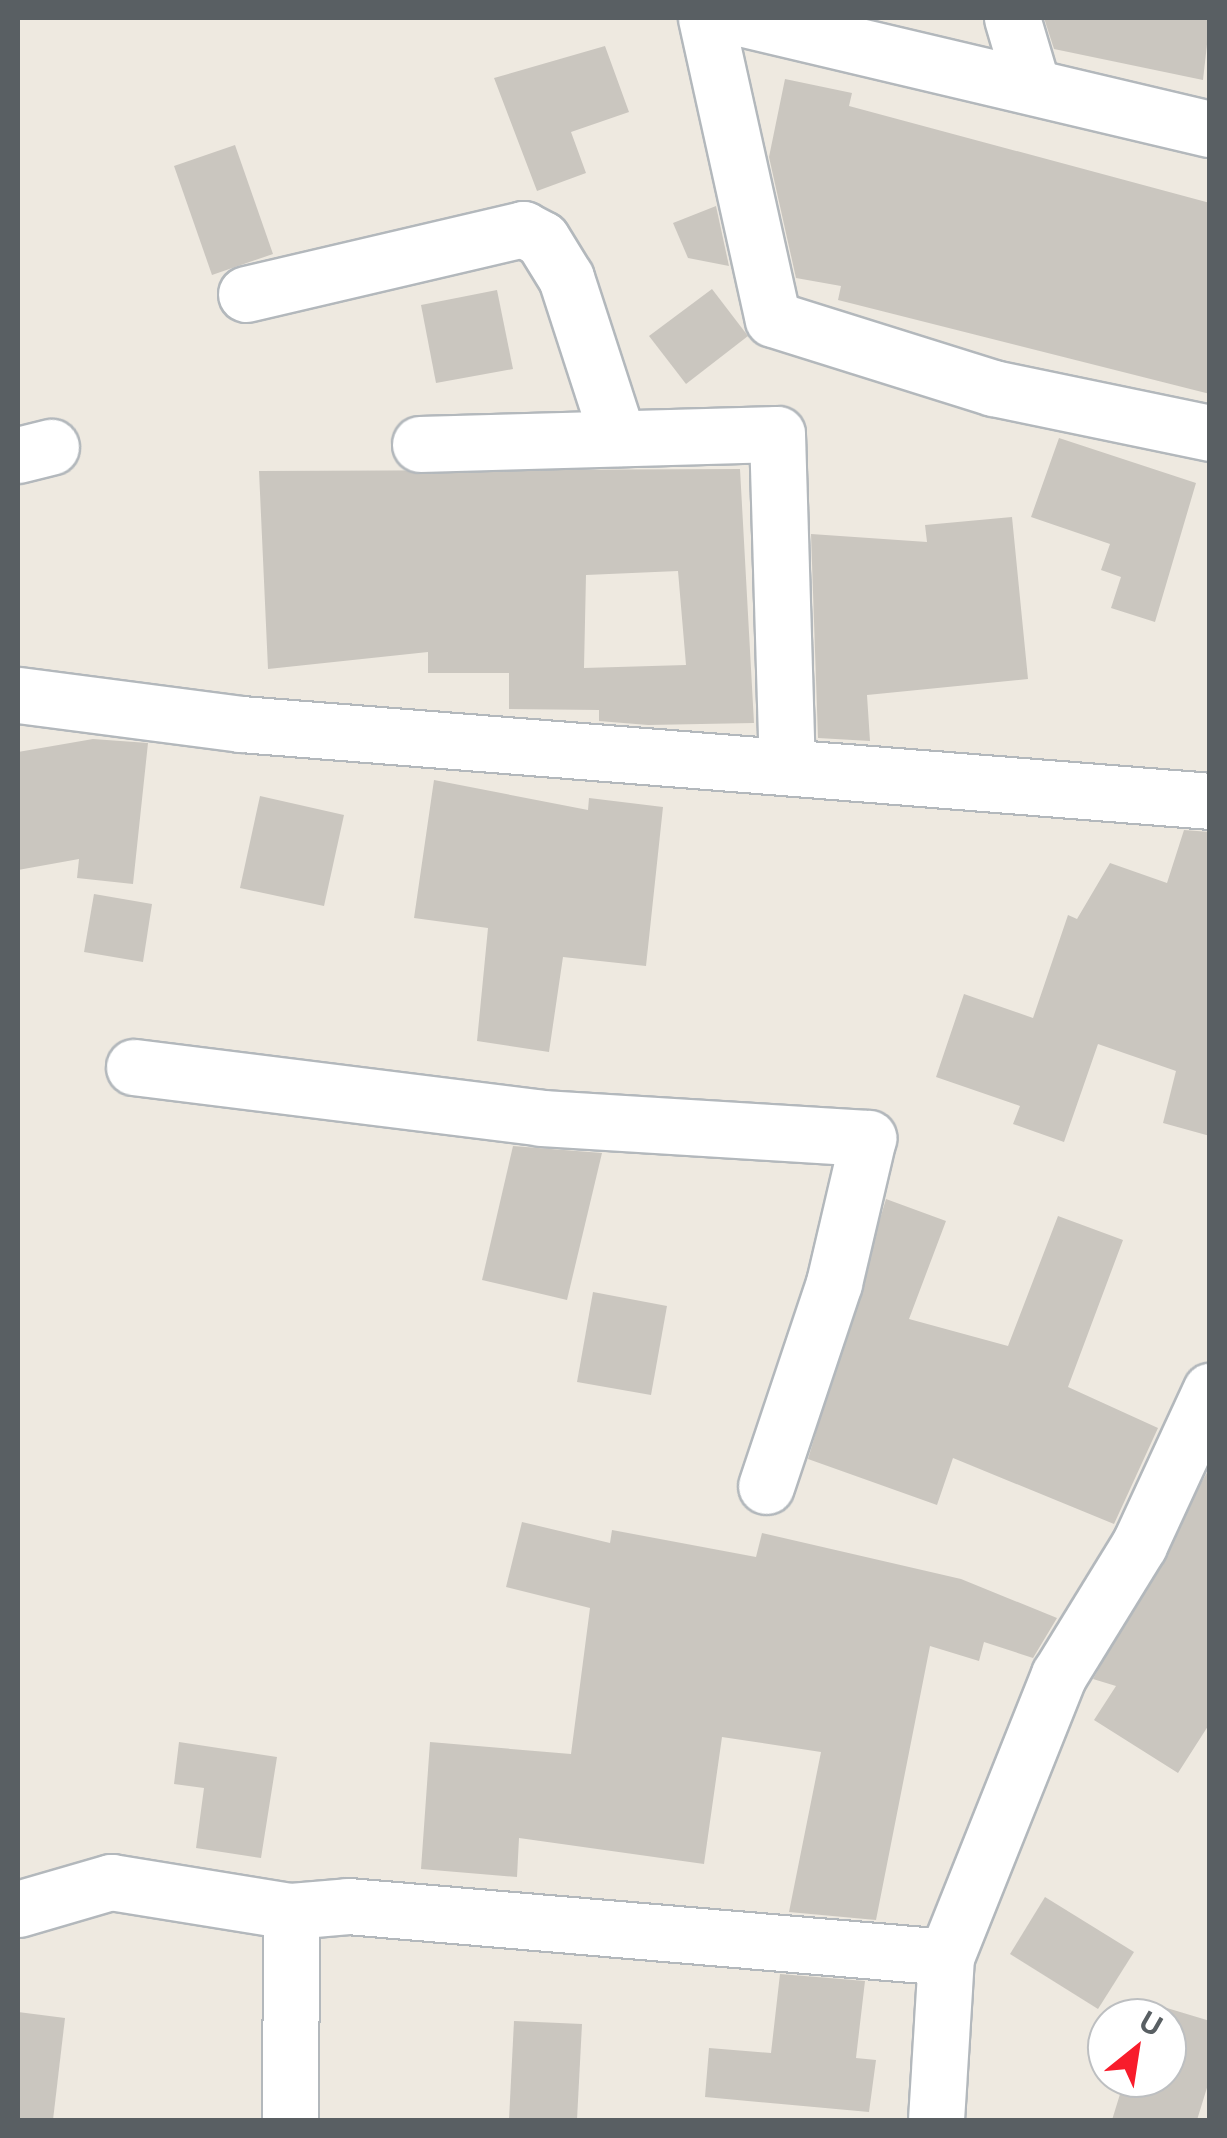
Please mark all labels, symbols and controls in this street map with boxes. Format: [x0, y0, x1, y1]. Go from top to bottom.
north arrow [1087, 1998, 1187, 2098]
text: U [1134, 2004, 1168, 2044]

